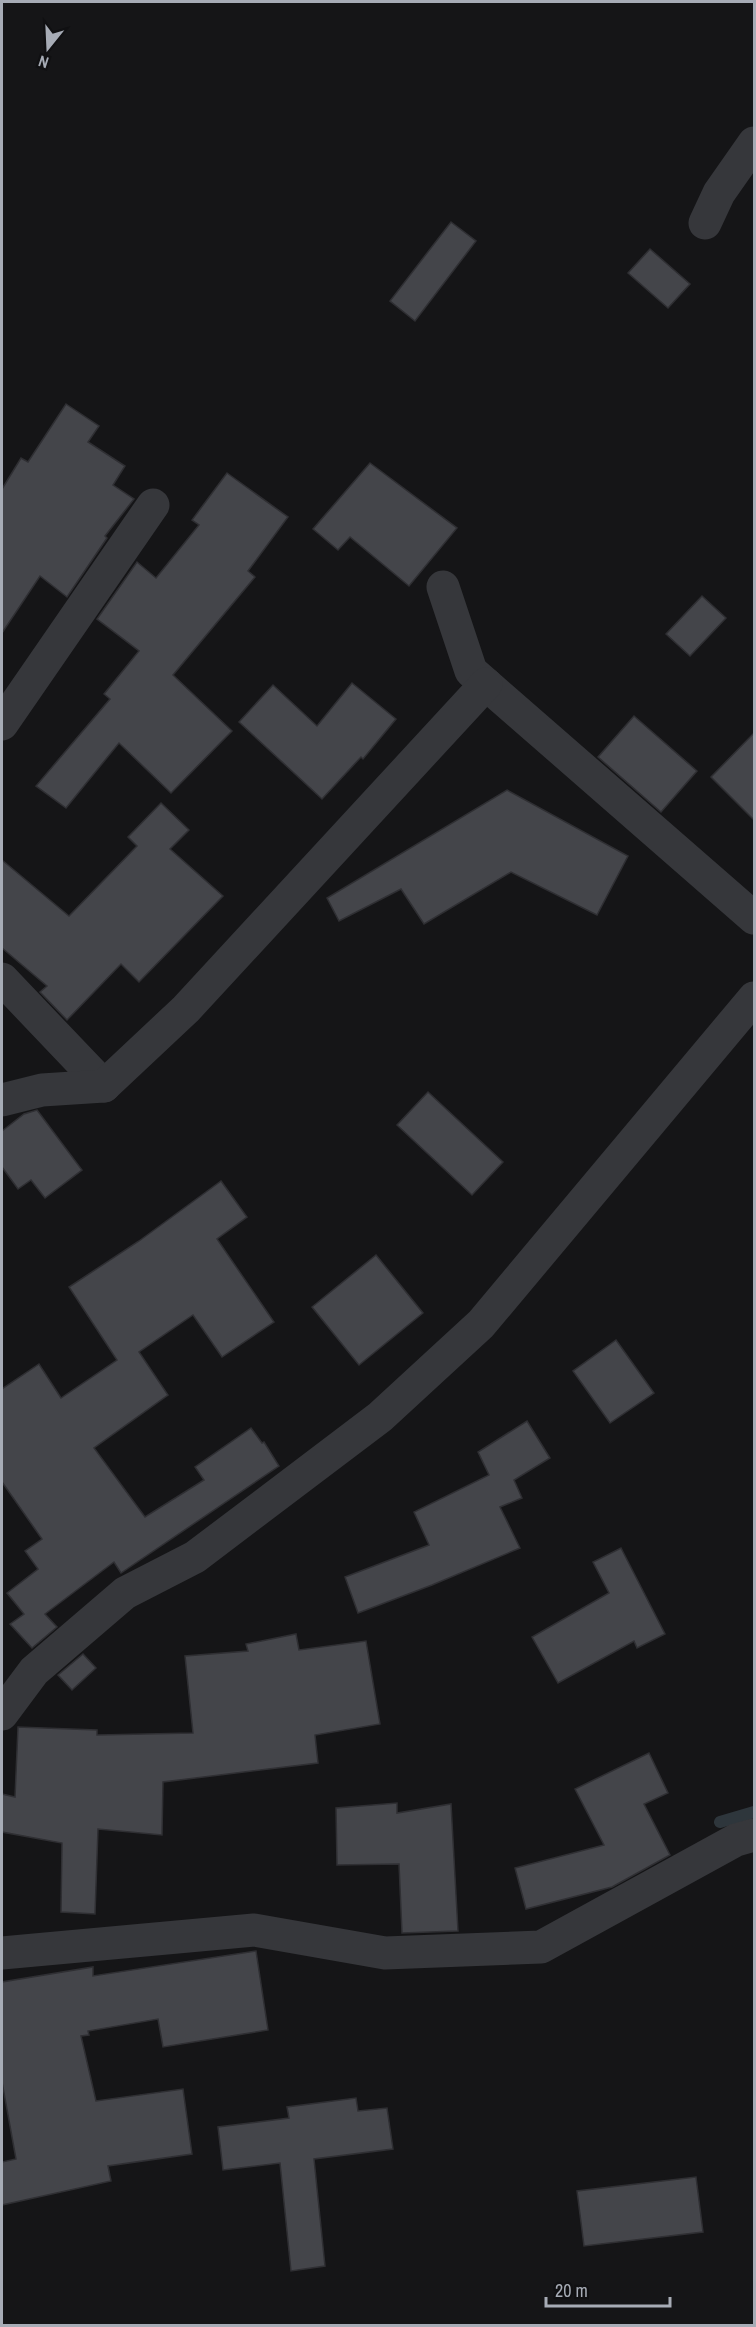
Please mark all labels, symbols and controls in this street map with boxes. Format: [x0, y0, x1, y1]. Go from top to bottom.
north arrow [18, 18, 78, 78]
text: N [35, 50, 51, 74]
scale bar [546, 2270, 670, 2308]
text: 20 m [555, 2278, 588, 2303]

